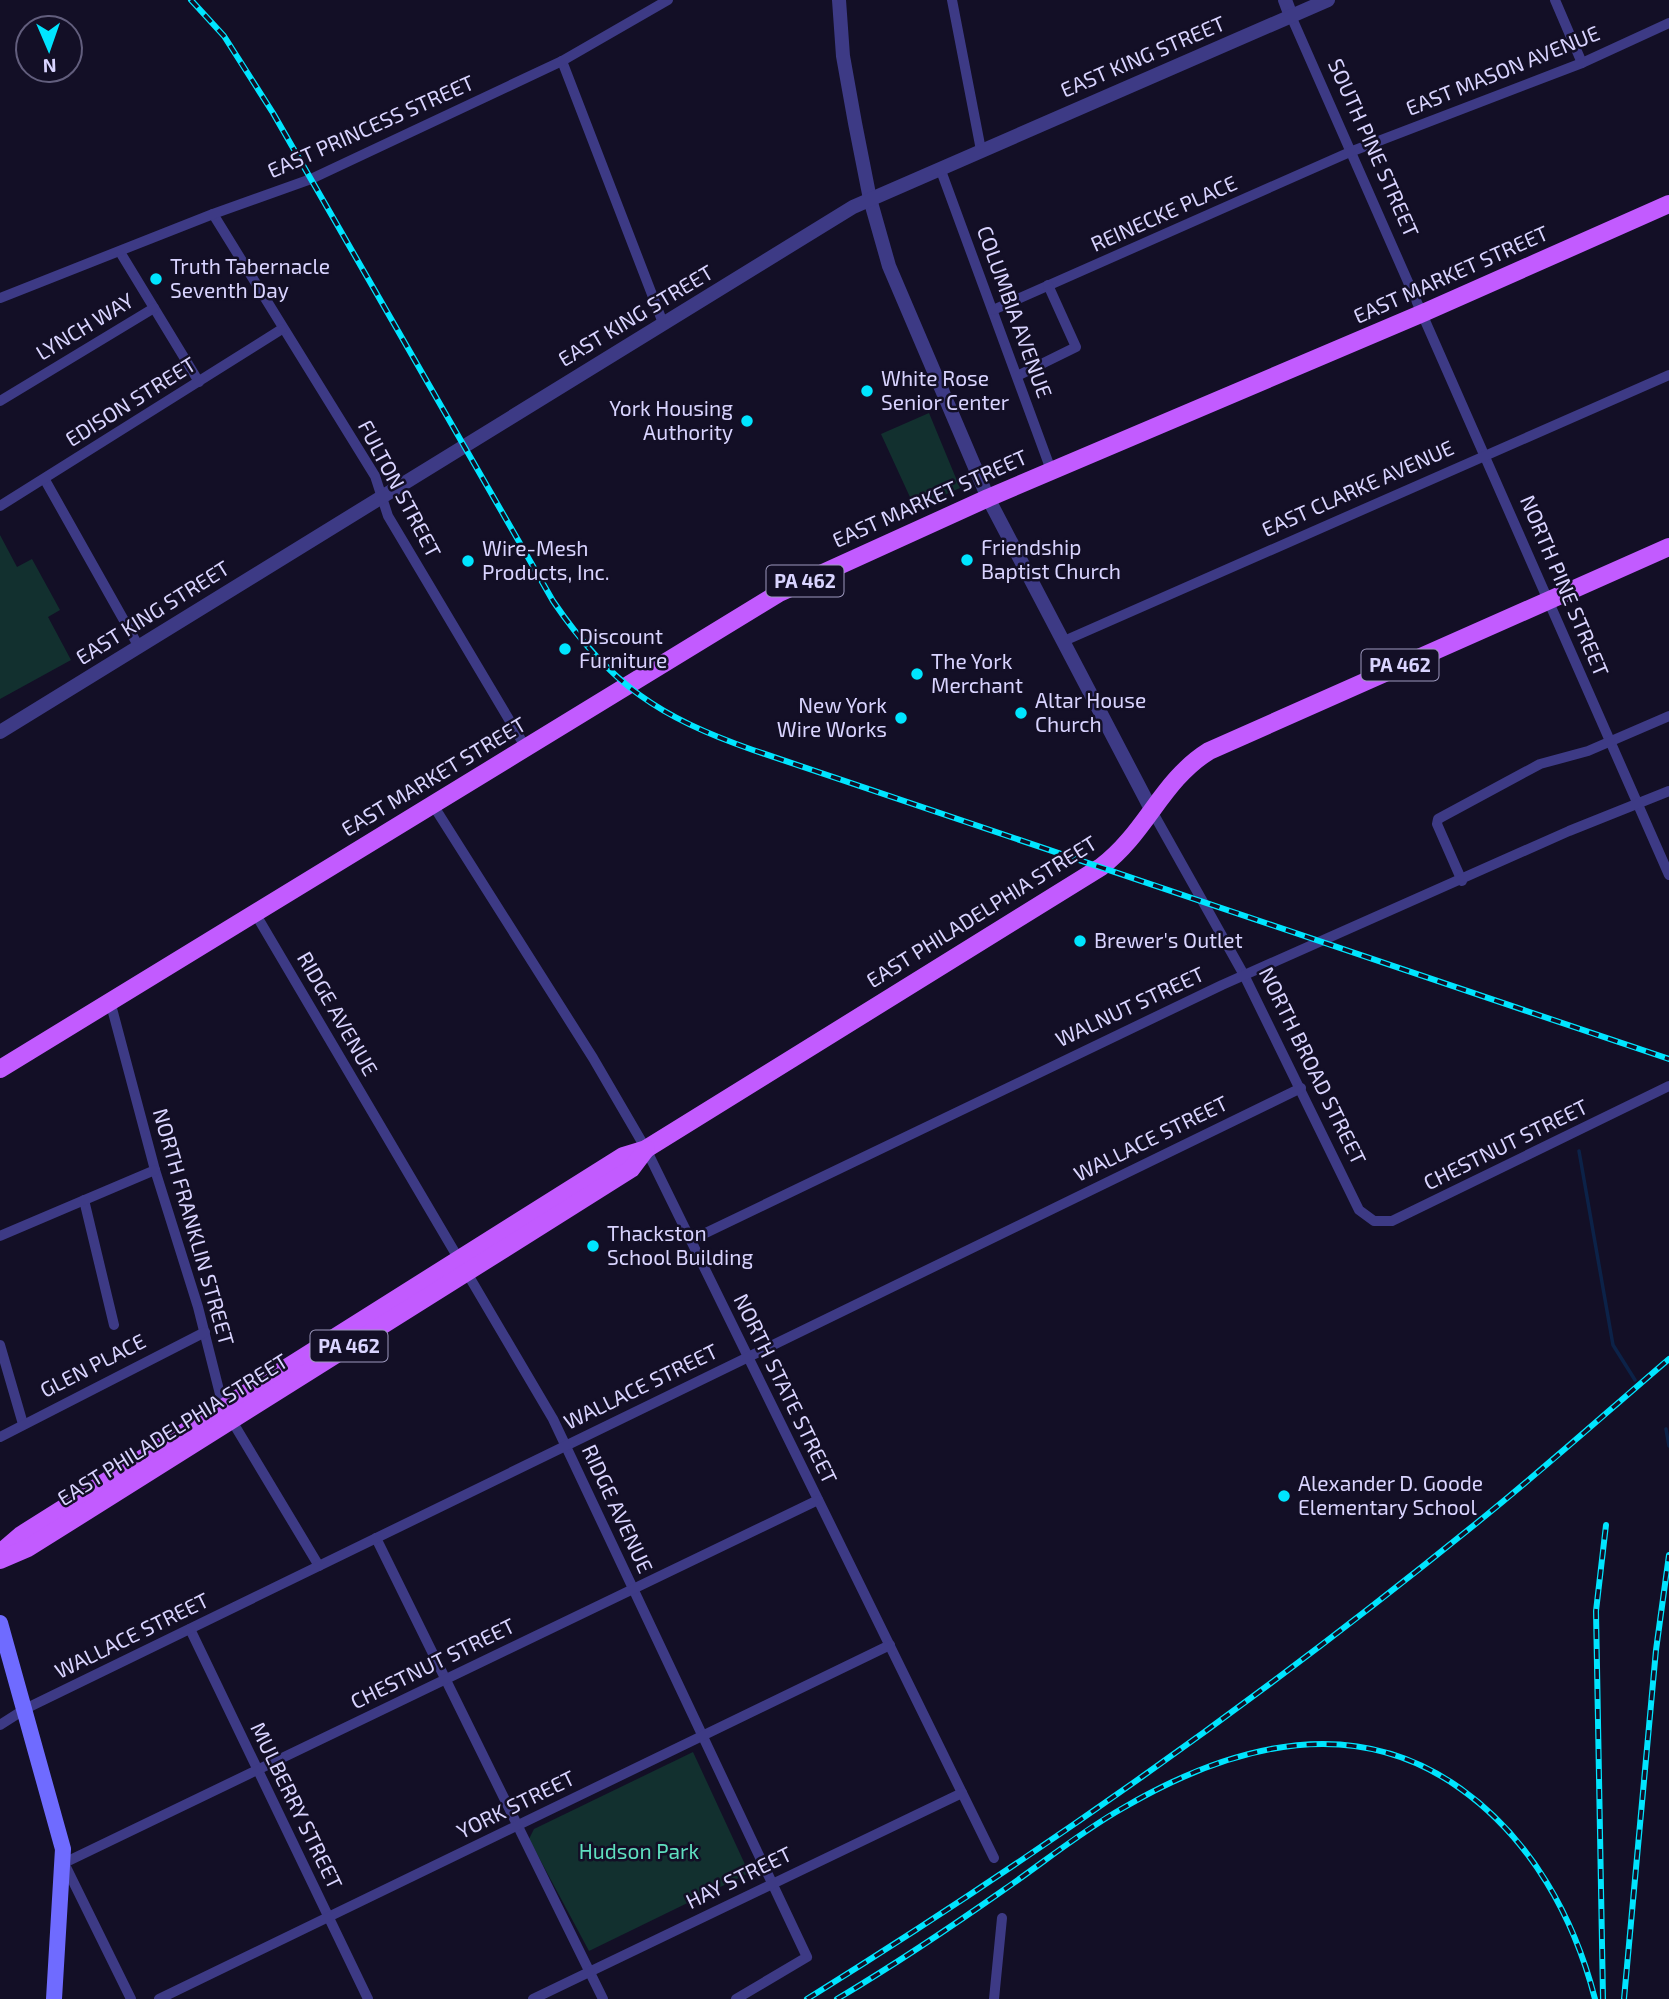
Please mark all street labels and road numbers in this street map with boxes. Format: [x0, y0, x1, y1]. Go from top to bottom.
street label: EAST KING STREET [1056, 10, 1228, 102]
street label: EAST MASON AVENUE [1402, 19, 1603, 120]
street label: SOUTH PINE STREET [1324, 54, 1425, 240]
street label: EAST PRINCESS STREET [263, 69, 477, 182]
street label: REINECKE PLACE [1086, 169, 1240, 256]
street label: EAST MARKET STREET [1349, 219, 1552, 328]
street label: COLUMBIA AVENUE [973, 222, 1058, 401]
street label: EAST KING STREET [553, 259, 717, 371]
street label: LYNCH WAY [31, 287, 138, 365]
street label: EDISON STREET [60, 351, 200, 451]
street label: FULTON STREET [354, 415, 447, 561]
street label: EAST CLARKE AVENUE [1258, 434, 1457, 541]
street label: EAST MARKET STREET [828, 443, 1031, 552]
street label: NORTH PINE STREET [1516, 491, 1615, 680]
street label: EAST KING STREET [71, 554, 234, 669]
road number: PA 462 [766, 566, 844, 596]
road number: PA 462 [1362, 650, 1438, 680]
street label: EAST MARKET STREET [337, 711, 530, 841]
street label: EAST PHILADELPHIA STREET [861, 829, 1101, 992]
street label: RIDGE AVENUE [293, 947, 384, 1080]
street label: WALNUT STREET [1051, 960, 1208, 1051]
street label: NORTH BROAD STREET [1255, 962, 1372, 1168]
street label: WALLACE STREET [1069, 1090, 1231, 1186]
street label: CHESTNUT STREET [1419, 1093, 1592, 1194]
street label: NORTH FRANKLIN STREET [149, 1105, 240, 1348]
street label: NORTH STATE STREET [729, 1289, 843, 1487]
street label: GLEN PLACE [35, 1327, 149, 1402]
road number: PA 462 [310, 1330, 388, 1362]
street label: WALLACE STREET [559, 1338, 721, 1434]
street label: EAST PHILADELPHIA STREET [52, 1347, 292, 1510]
street label: RIDGE AVENUE [578, 1440, 659, 1577]
street label: WALLACE STREET [50, 1587, 212, 1683]
street label: CHESTNUT STREET [346, 1612, 519, 1713]
street label: MULBERRY STREET [246, 1718, 349, 1893]
street label: YORK STREET [452, 1764, 578, 1843]
street label: HAY STREET [681, 1840, 795, 1913]

